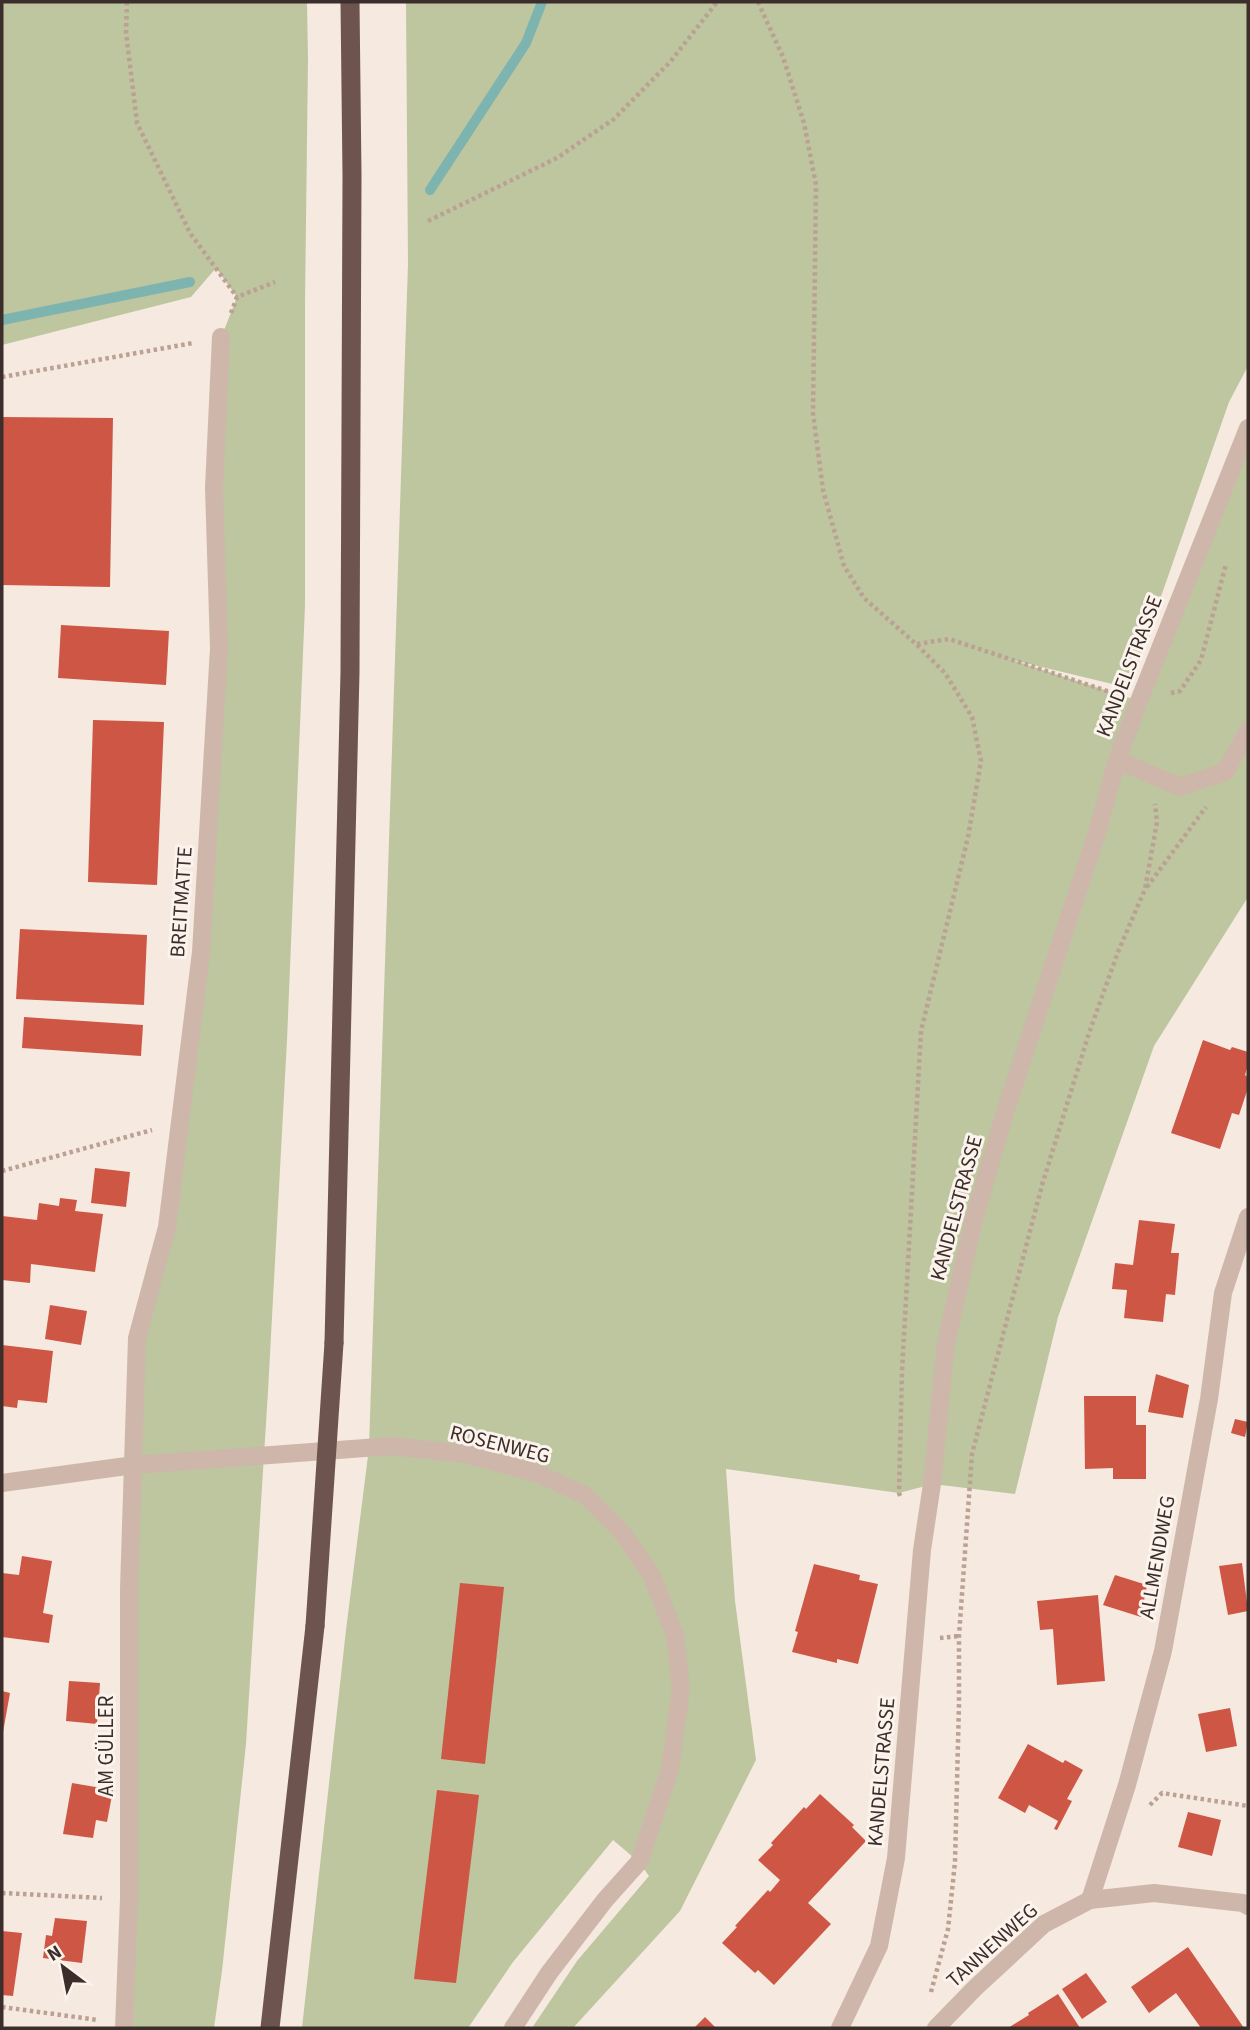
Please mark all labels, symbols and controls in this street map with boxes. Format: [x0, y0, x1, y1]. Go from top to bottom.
street label: KANDELSTRASSE [1088, 591, 1170, 741]
street label: BREITMATTE [162, 845, 200, 959]
street label: KANDELSTRASSE [922, 1132, 990, 1284]
street label: ROSENWEG [447, 1417, 553, 1471]
street label: ALLMENDWEG [1131, 1493, 1183, 1621]
street label: AM GÜLLER [91, 1696, 121, 1796]
street label: KANDELSTRASSE [860, 1696, 902, 1848]
street label: TANNENWEG [940, 1896, 1044, 1994]
north arrow [28, 1932, 98, 2002]
text: N [42, 1939, 67, 1969]

